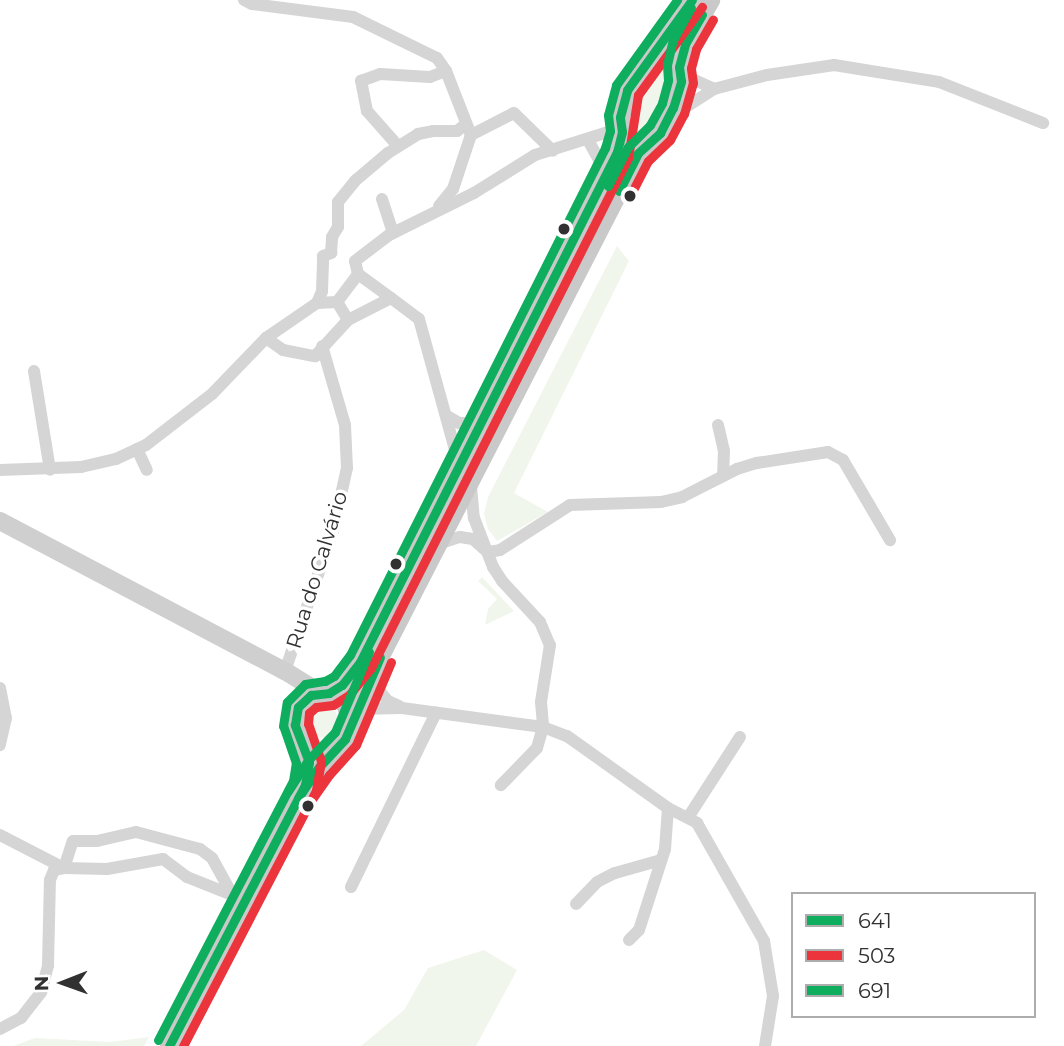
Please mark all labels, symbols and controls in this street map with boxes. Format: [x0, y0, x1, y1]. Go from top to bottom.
unlabelled marker [623, 189, 637, 203]
unlabelled marker [557, 222, 571, 236]
street label: Rua do Calvário [281, 488, 353, 652]
unlabelled marker [389, 557, 403, 571]
unlabelled marker [301, 799, 315, 813]
legend [791, 892, 1036, 1018]
text: 641 [858, 908, 892, 933]
text: 503 [858, 943, 895, 968]
north arrow [28, 948, 98, 1018]
text: N [30, 976, 53, 991]
text: 691 [858, 978, 891, 1003]

